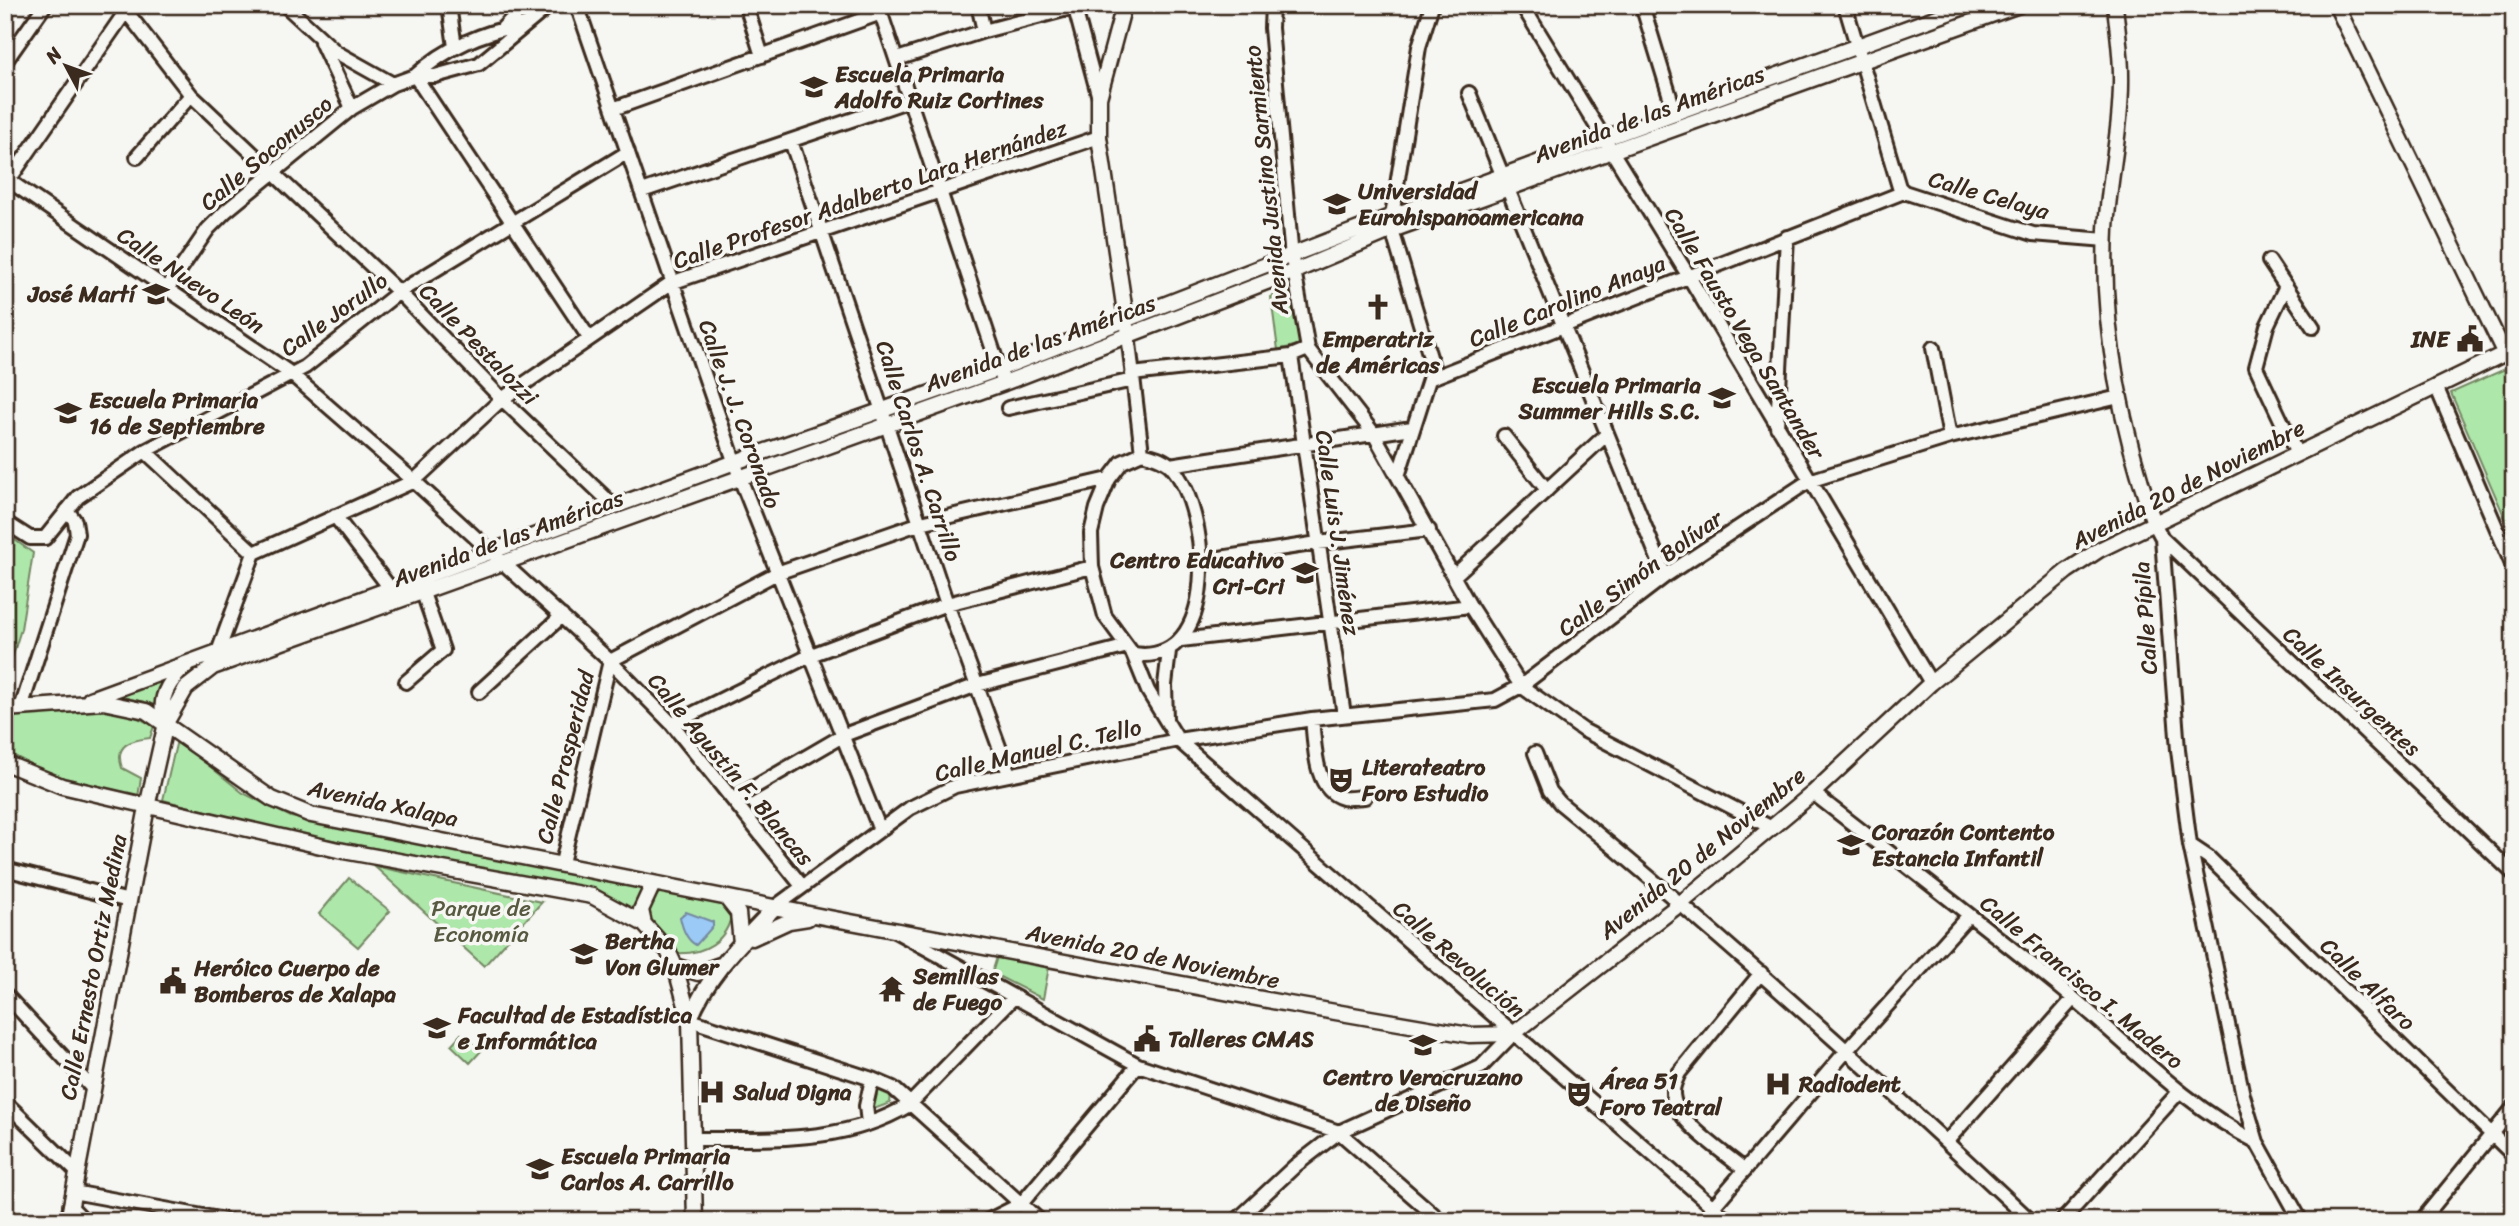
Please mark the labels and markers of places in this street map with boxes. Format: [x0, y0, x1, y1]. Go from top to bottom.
place label: Escuela Primaria Adolfo Ruiz Cortines [834, 54, 1044, 121]
school or university icon: Escuela Primaria Adolfo Ruiz Cortines [799, 72, 829, 102]
place label: Universidad Eurohispanoamericana [1358, 171, 1584, 238]
school or university icon: Universidad Eurohispanoamericana [1322, 189, 1352, 219]
place label: José Martí [26, 274, 139, 315]
school or university icon: José Martí [141, 279, 171, 309]
church icon: Emperatriz de Américas [1363, 292, 1393, 322]
place label: Emperatriz de Américas [1316, 319, 1440, 386]
place label: INE [2410, 319, 2451, 360]
public building icon: INE [2455, 324, 2485, 354]
place label: Escuela Primaria Summer Hills S.C. [1517, 365, 1701, 432]
place label: Escuela Primaria 16 de Septiembre [89, 380, 265, 447]
school or university icon: Escuela Primaria Summer Hills S.C. [1707, 383, 1737, 413]
school or university icon: Escuela Primaria 16 de Septiembre [53, 398, 83, 428]
place label: Centro Educativo Cri-Cri [1109, 540, 1286, 607]
school or university icon: Centro Educativo Cri-Cri [1290, 558, 1320, 588]
place label: Literateatro Foro Estudio [1361, 747, 1489, 814]
theatre icon: Literateatro Foro Estudio [1326, 765, 1356, 795]
place label: Corazón Contento Estancia Infantil [1871, 812, 2055, 879]
school or university icon: Corazón Contento Estancia Infantil [1836, 830, 1866, 860]
place label: Bertha Von Glumer [605, 921, 721, 988]
school or university icon: Bertha Von Glumer [569, 939, 599, 969]
place label: Heróico Cuerpo de Bomberos de Xalapa [193, 948, 396, 1015]
place label: Semillas de Fuego [912, 956, 1002, 1023]
public building icon: Heróico Cuerpo de Bomberos de Xalapa [158, 966, 188, 996]
temple icon: Semillas de Fuego [877, 974, 907, 1004]
place label: Facultad de Estadística e Informática [457, 995, 693, 1062]
school or university icon: Facultad de Estadística e Informática [422, 1013, 452, 1043]
place label: Talleres CMAS [1168, 1019, 1314, 1060]
public building icon: Talleres CMAS [1132, 1024, 1162, 1054]
school or university icon: Centro Veracruzano de Diseño [1408, 1030, 1438, 1060]
place label: Centro Veracruzano de Diseño [1322, 1057, 1523, 1124]
place label: Área 51 Foro Teatral [1599, 1061, 1723, 1128]
place label: Radiodent [1798, 1064, 1901, 1105]
hospital icon: Radiodent [1763, 1069, 1793, 1099]
place label: Salud Digna [732, 1072, 852, 1113]
hospital icon: Salud Digna [697, 1077, 727, 1107]
theatre icon: Área 51 Foro Teatral [1564, 1079, 1594, 1109]
place label: Escuela Primaria Carlos A. Carrillo [560, 1136, 734, 1203]
school or university icon: Escuela Primaria Carlos A. Carrillo [525, 1154, 555, 1184]

